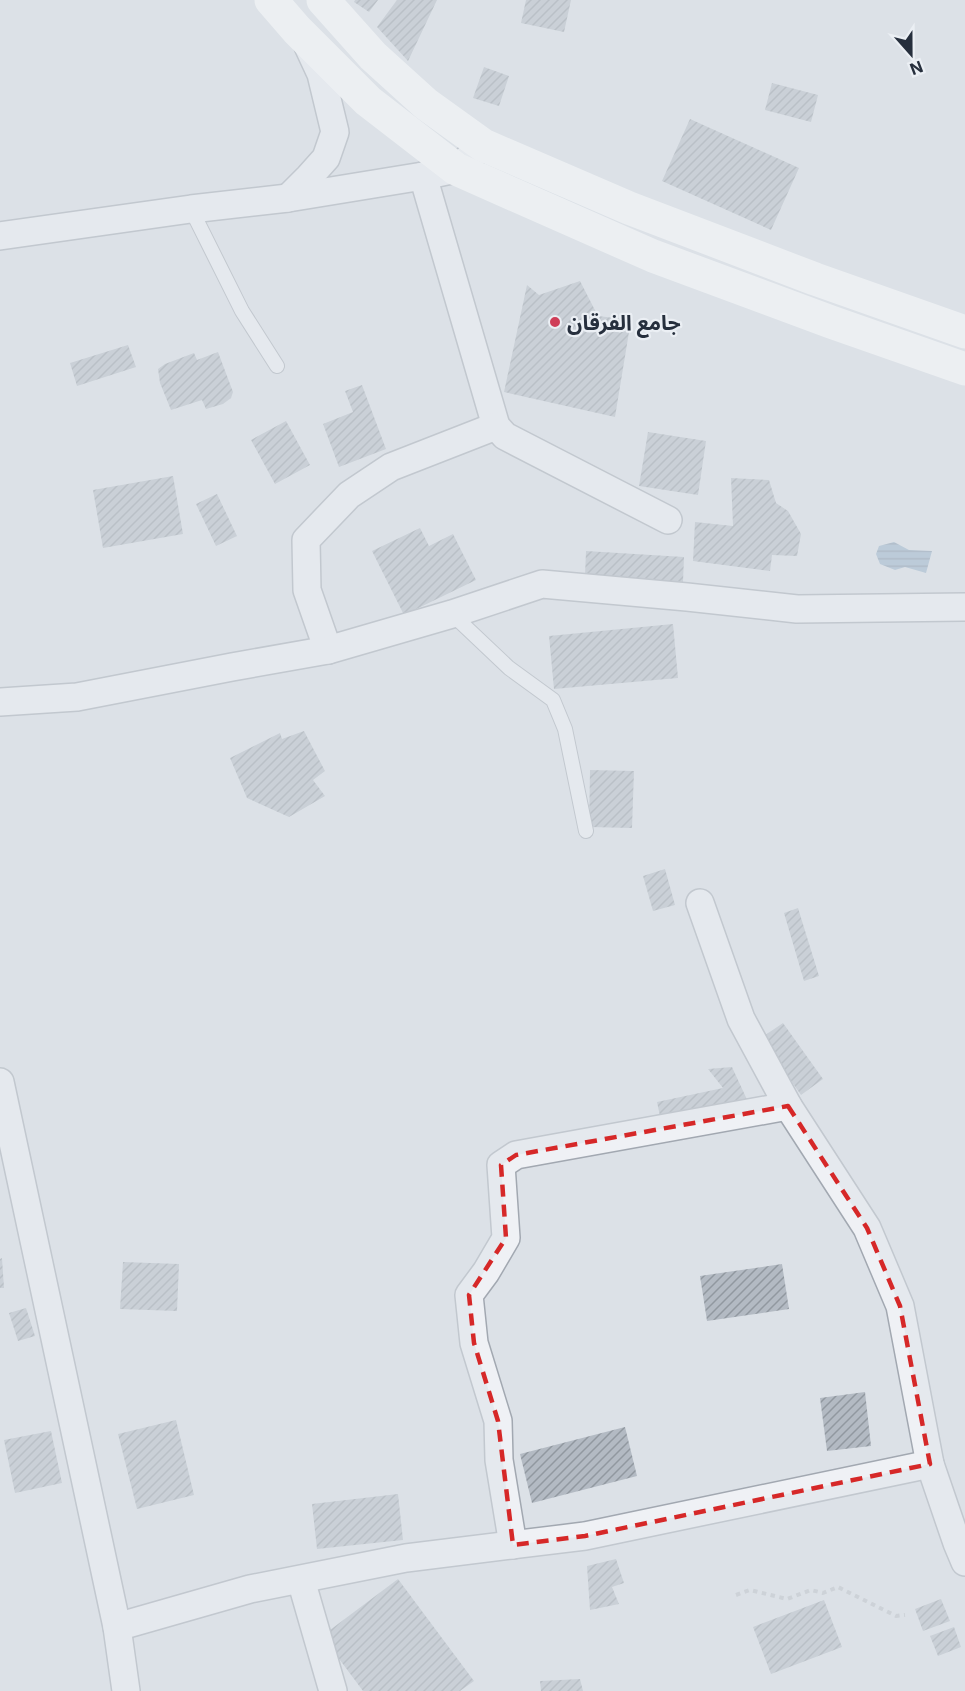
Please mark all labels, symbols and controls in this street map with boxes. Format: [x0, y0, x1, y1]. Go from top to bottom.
north arrow [881, 24, 941, 84]
text: N [907, 56, 926, 80]
place label: جامع الفرقان [567, 310, 681, 338]
marker: جامع الفرقان [548, 315, 562, 329]

